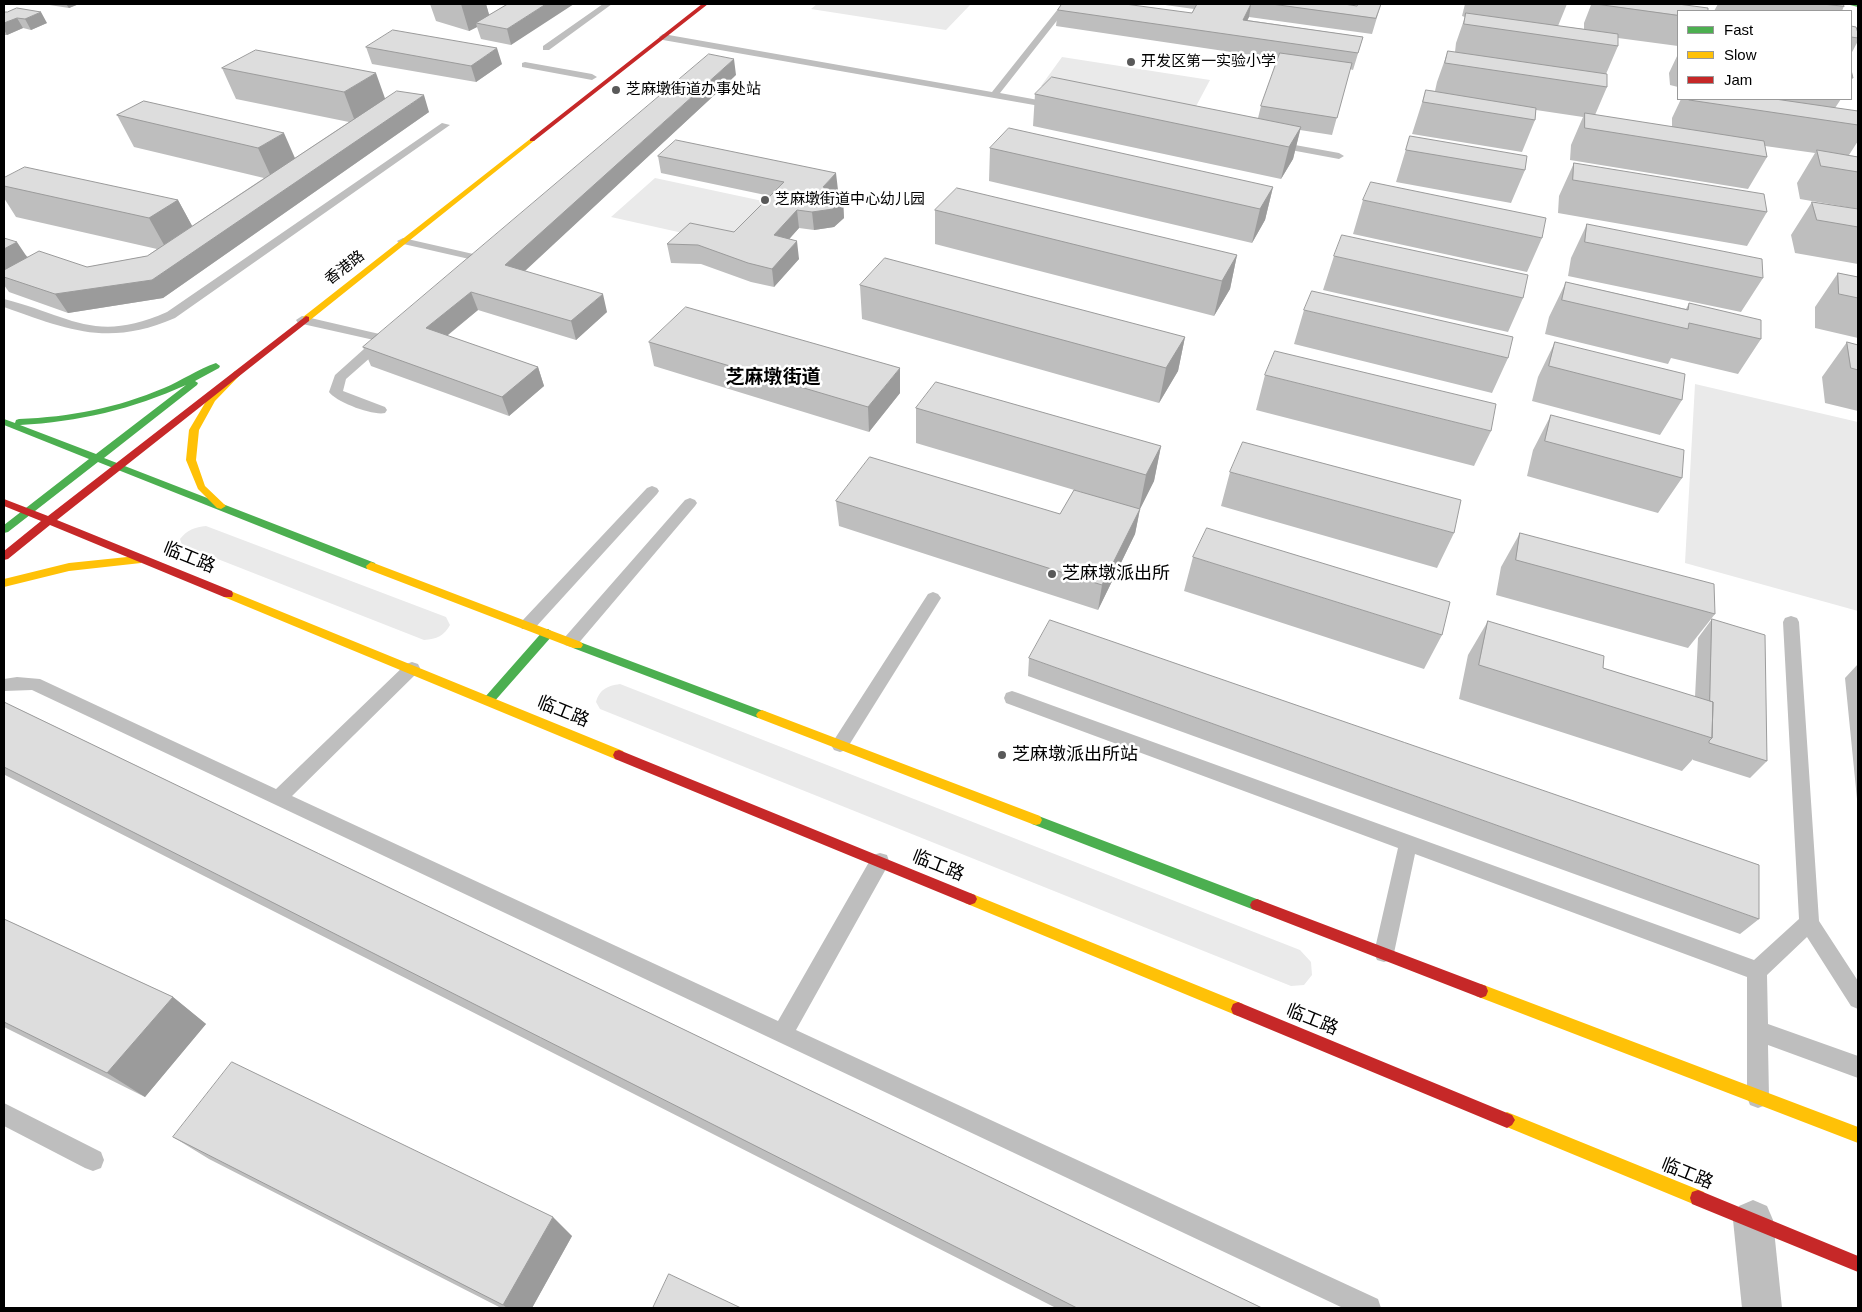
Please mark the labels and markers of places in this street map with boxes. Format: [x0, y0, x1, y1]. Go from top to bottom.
place label: 开发区第一实验小学 [1141, 53, 1276, 71]
marker: 开发区第一实验小学 [1125, 56, 1137, 68]
place label: 芝麻墩街道办事处站 [626, 81, 761, 99]
marker: 芝麻墩街道办事处站 [610, 84, 622, 96]
place label: 芝麻墩街道中心幼儿园 [775, 191, 925, 209]
marker: 芝麻墩街道中心幼儿园 [759, 194, 771, 206]
place label: 芝麻墩派出所 [1062, 563, 1170, 585]
marker: 芝麻墩派出所 [1046, 568, 1058, 580]
place label: 芝麻墩派出所站 [1012, 744, 1138, 766]
marker: 芝麻墩派出所站 [996, 749, 1008, 761]

